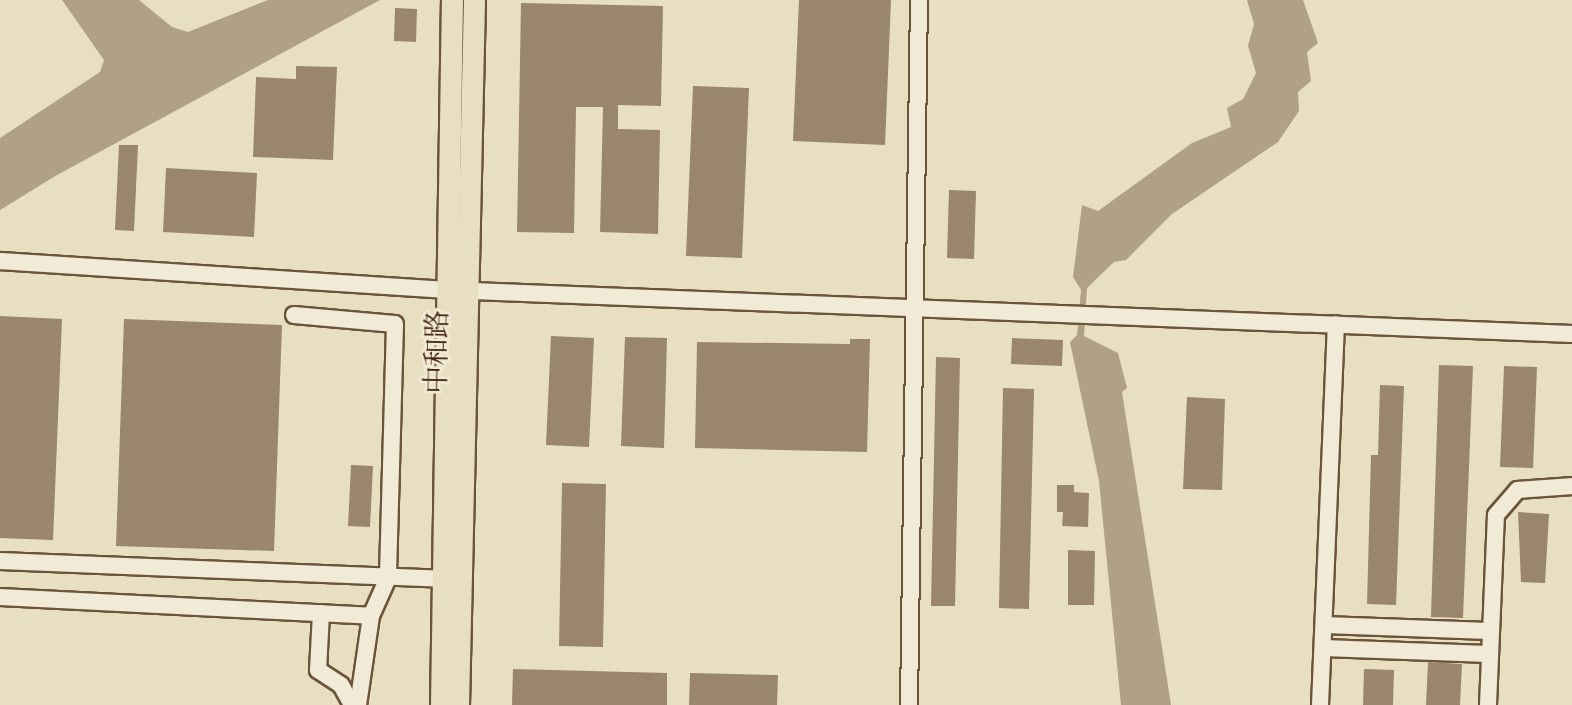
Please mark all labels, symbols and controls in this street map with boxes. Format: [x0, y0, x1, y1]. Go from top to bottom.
street label: 中和路 [419, 310, 455, 394]

